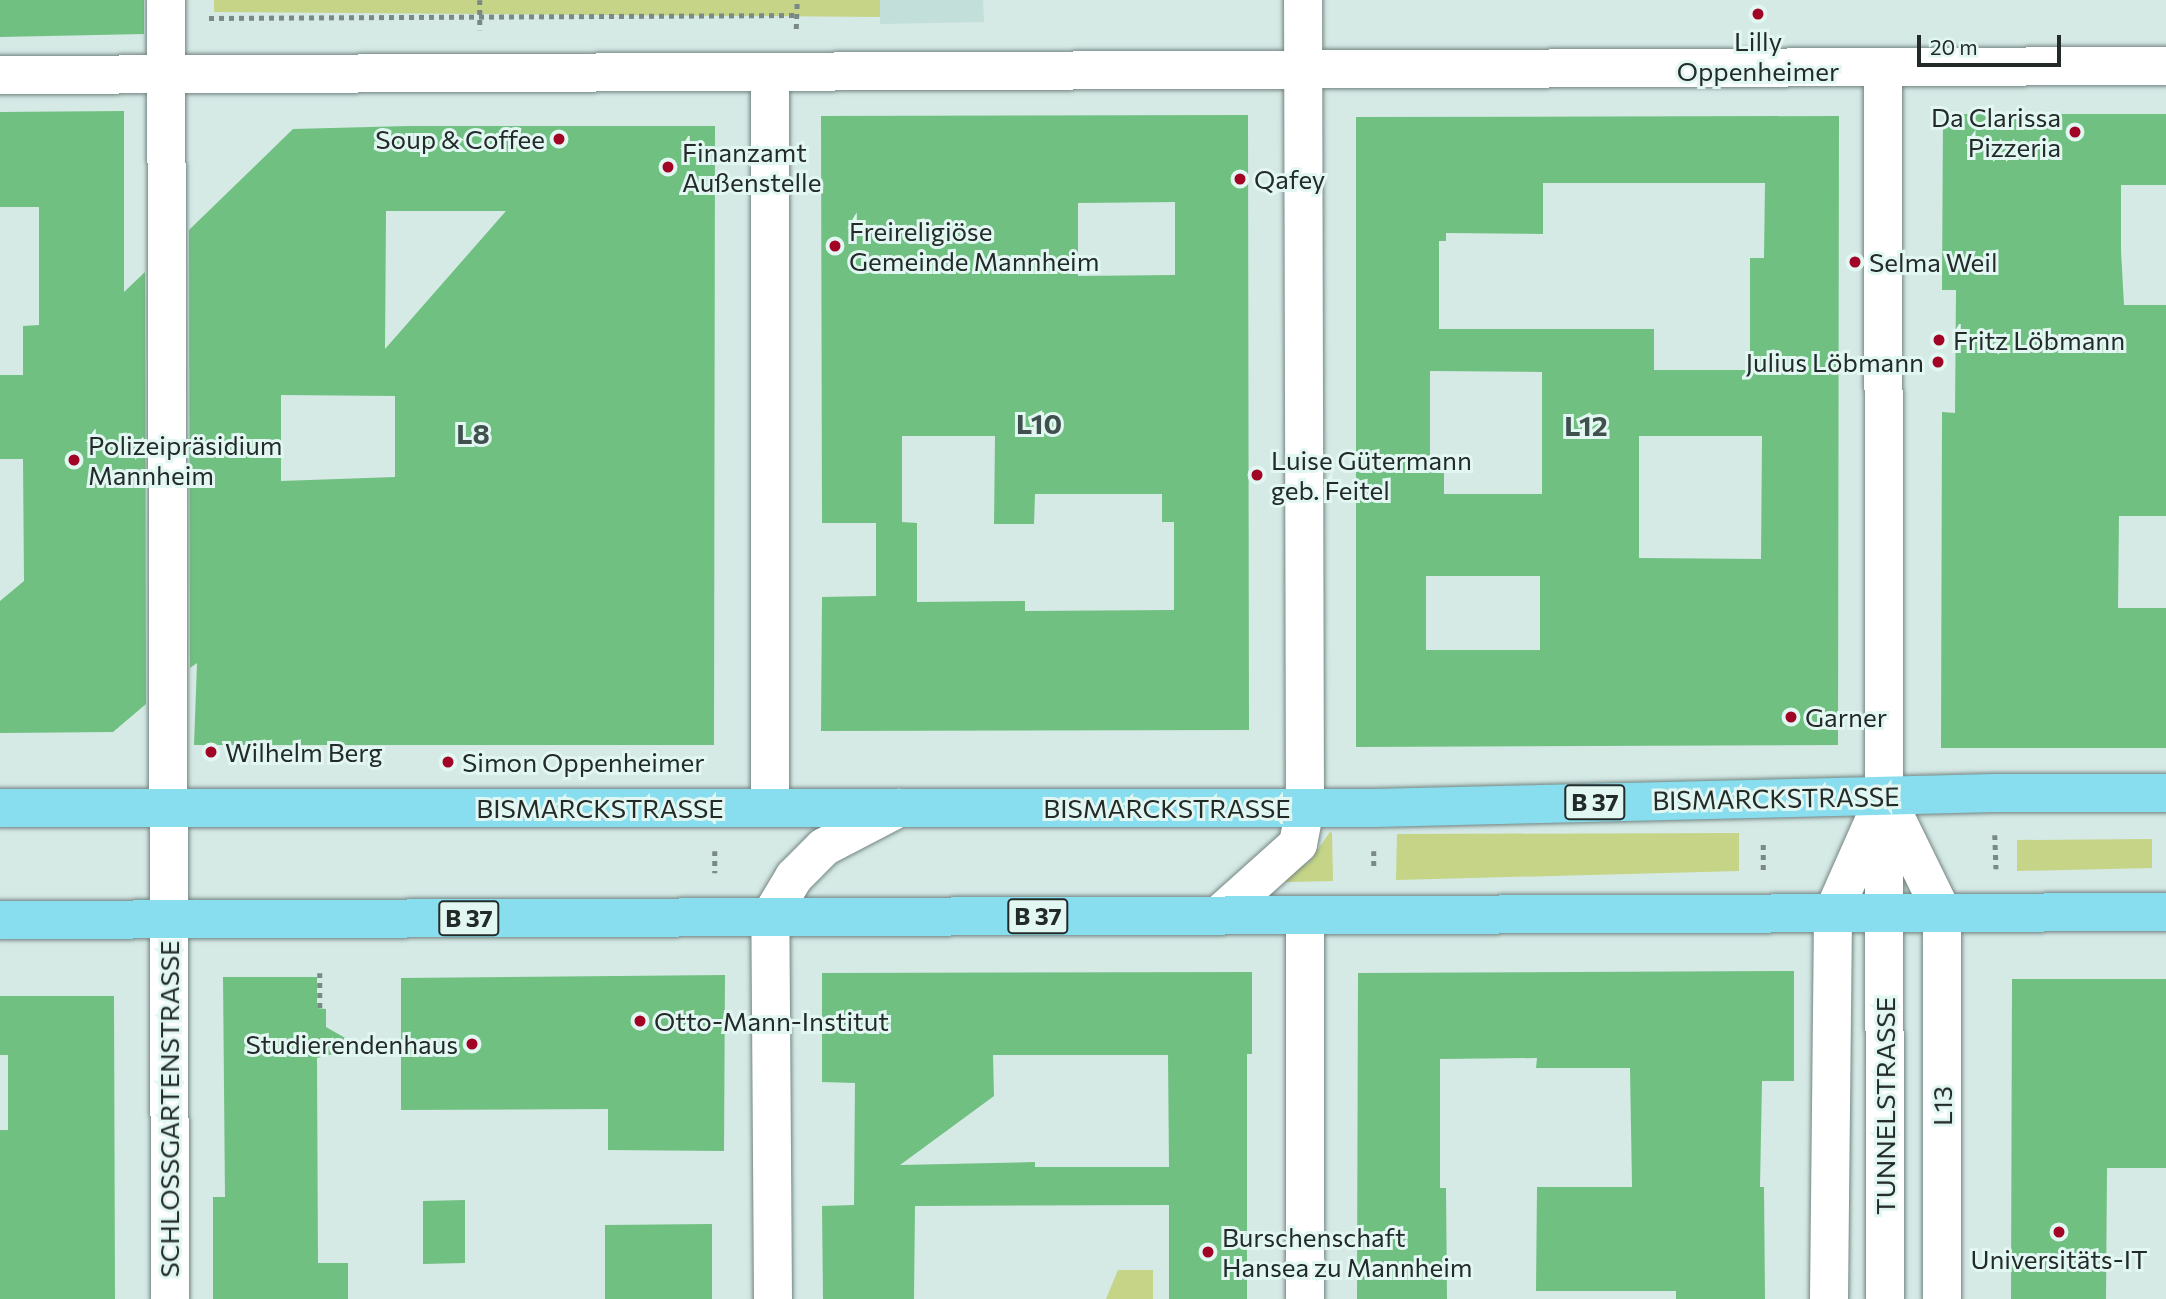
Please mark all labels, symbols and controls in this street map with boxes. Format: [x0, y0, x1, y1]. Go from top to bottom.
marker: Lilly Oppenheimer [1750, 6, 1766, 22]
scale bar [1921, 21, 2064, 65]
place label: Lilly Oppenheimer [1677, 25, 1839, 86]
text: 20 m [1930, 34, 1978, 59]
place label: Da Clarissa Pizzeria [1931, 101, 2061, 162]
place label: Soup & Coffee [375, 123, 545, 155]
marker: Da Clarissa Pizzeria [2067, 124, 2083, 140]
marker: Soup & Coffee [551, 131, 567, 147]
place label: Finanzamt Außenstelle [682, 136, 821, 198]
marker: Finanzamt Außenstelle [660, 159, 676, 175]
place label: Qafey [1254, 163, 1325, 195]
marker: Qafey [1232, 171, 1248, 187]
place label: Freireligiöse Gemeinde Mannheim [849, 215, 1099, 276]
marker: Freireligiöse Gemeinde Mannheim [827, 238, 843, 254]
place label: Selma Weil [1869, 246, 1998, 278]
marker: Selma Weil [1847, 254, 1863, 270]
place label: Fritz Löbmann [1953, 324, 2125, 356]
marker: Fritz Löbmann [1931, 332, 1947, 348]
place label: Julius Löbmann [1745, 346, 1924, 378]
marker: Julius Löbmann [1930, 354, 1946, 370]
district label: L10 [1016, 406, 1062, 440]
district label: L12 [1564, 408, 1608, 442]
district label: L8 [456, 416, 490, 450]
place label: Polizeipräsidium Mannheim [88, 429, 282, 490]
place label: Luise Gütermann geb. Feitel [1271, 444, 1472, 505]
marker: Polizeipräsidium Mannheim [66, 452, 82, 468]
marker: Luise Gütermann geb. Feitel [1249, 467, 1265, 483]
place label: Garner [1805, 701, 1887, 733]
marker: Garner [1783, 709, 1799, 725]
place label: Wilhelm Berg [225, 736, 383, 768]
marker: Wilhelm Berg [203, 744, 219, 760]
place label: Simon Oppenheimer [462, 746, 705, 778]
marker: Simon Oppenheimer [440, 754, 456, 770]
street label: BISMARCKSTRASSE [1652, 780, 1900, 816]
road number: B 37 [1564, 782, 1626, 822]
street label: BISMARCKSTRASSE [476, 792, 724, 824]
street label: BISMARCKSTRASSE [1043, 792, 1291, 824]
road number: B 37 [1006, 896, 1070, 936]
road number: B 37 [438, 898, 500, 938]
street label: SCHLOSSGARTENSTRASSE [153, 940, 185, 1278]
street label: TUNNELSTRASSE [1869, 997, 1901, 1215]
place label: Otto-Mann-Institut [654, 1005, 889, 1037]
marker: Otto-Mann-Institut [632, 1013, 648, 1029]
place label: Studierendenhaus [245, 1028, 458, 1060]
marker: Studierendenhaus [464, 1036, 480, 1052]
street label: L13 [1926, 1086, 1958, 1126]
place label: Burschenschaft Hansea zu Mannheim [1222, 1221, 1473, 1282]
marker: Universitäts-IT [2051, 1224, 2067, 1240]
place label: Universitäts-IT [1970, 1243, 2148, 1275]
marker: Burschenschaft Hansea zu Mannheim [1200, 1244, 1216, 1260]

